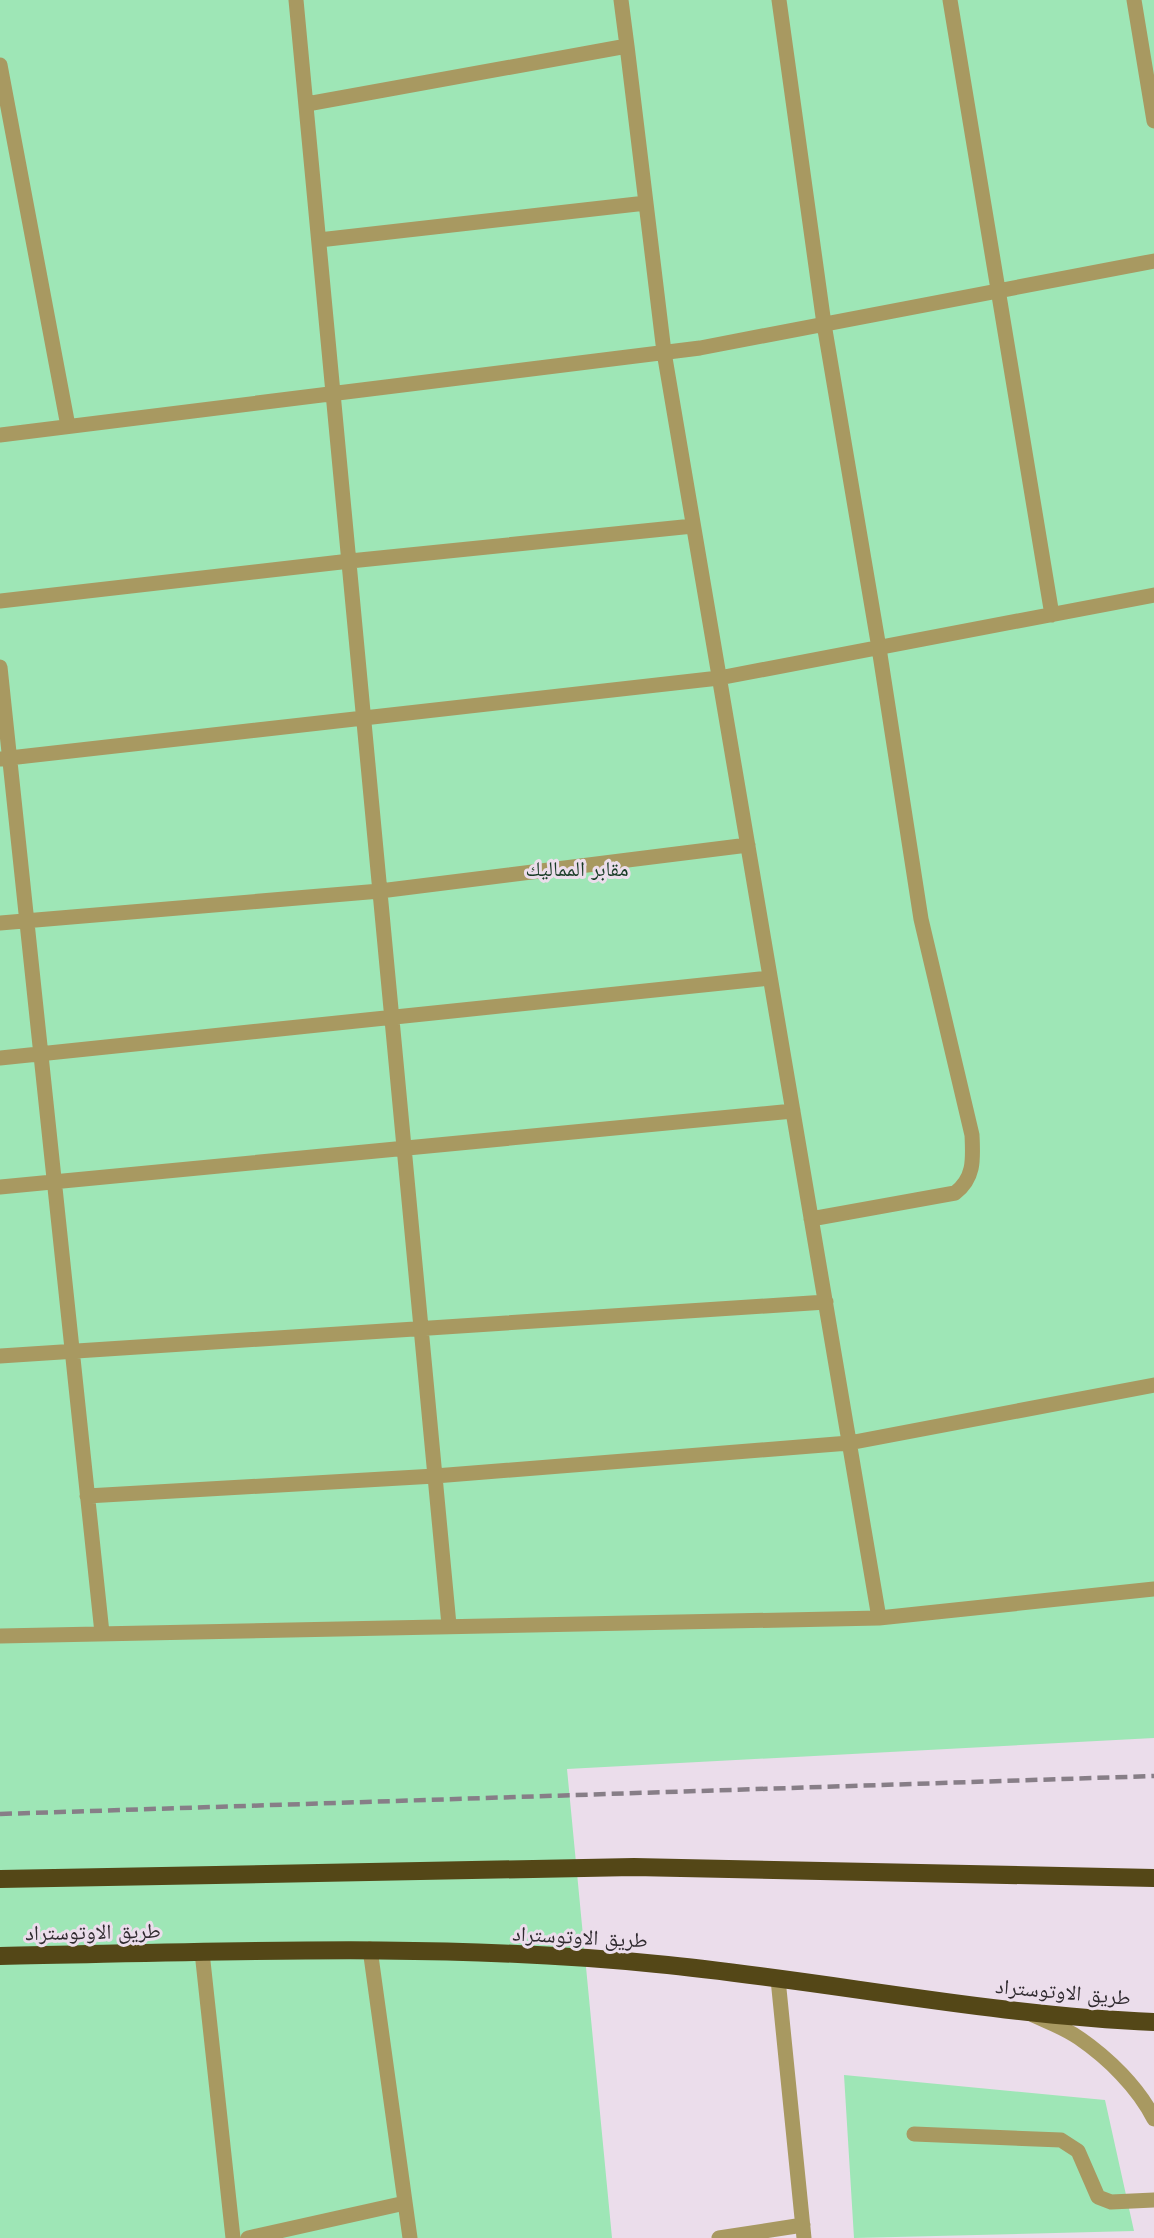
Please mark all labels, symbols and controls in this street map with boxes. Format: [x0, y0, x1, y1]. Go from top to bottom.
park label: مقابر المماليك [525, 854, 629, 884]
street label: طريق الاوتوستراد [25, 1916, 161, 1948]
street label: طريق الاوتوستراد [511, 1918, 649, 1956]
street label: طريق الاوتوستراد [994, 1971, 1132, 2013]

